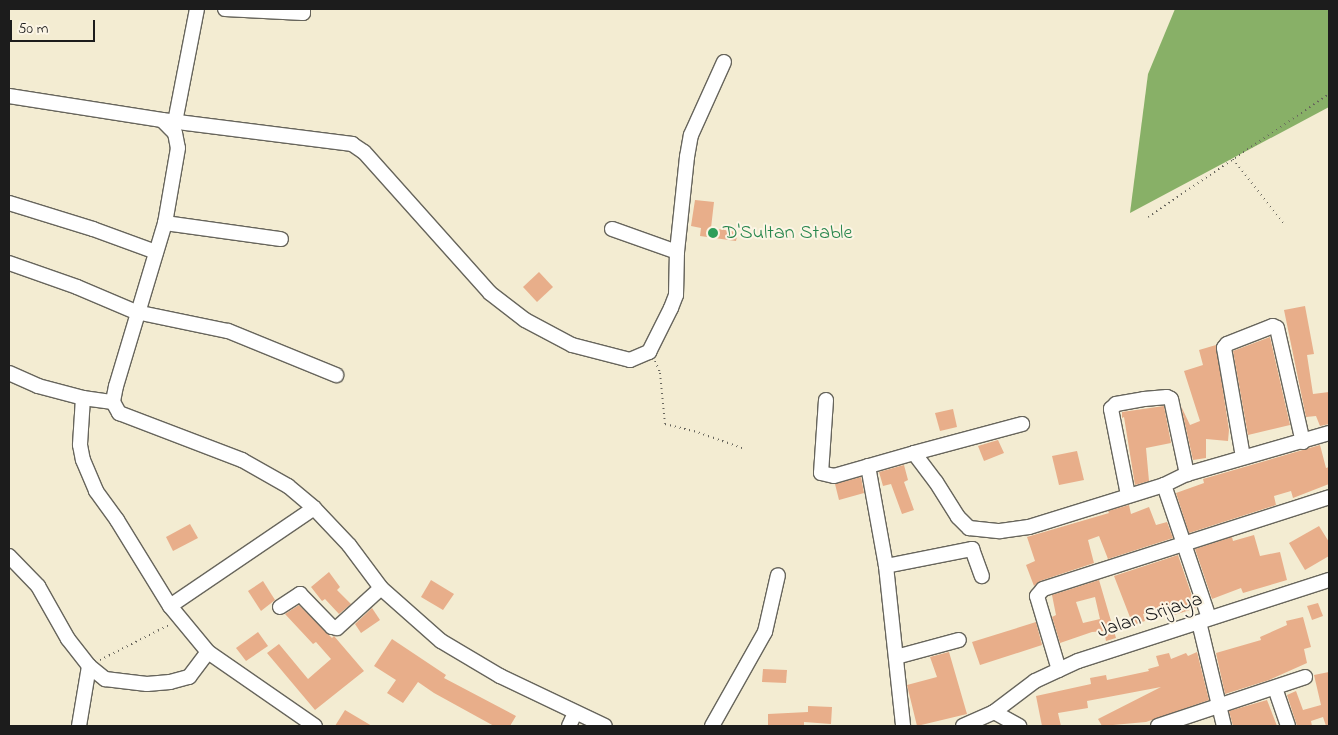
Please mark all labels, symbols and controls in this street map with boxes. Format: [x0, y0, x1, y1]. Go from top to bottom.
scale bar [12, 10, 98, 42]
text: 50 m [18, 18, 48, 40]
place label: D'Sultan Stable [723, 221, 852, 245]
marker: D'Sultan Stable [707, 227, 719, 239]
street label: Jalan Srijaya [1094, 588, 1206, 644]

